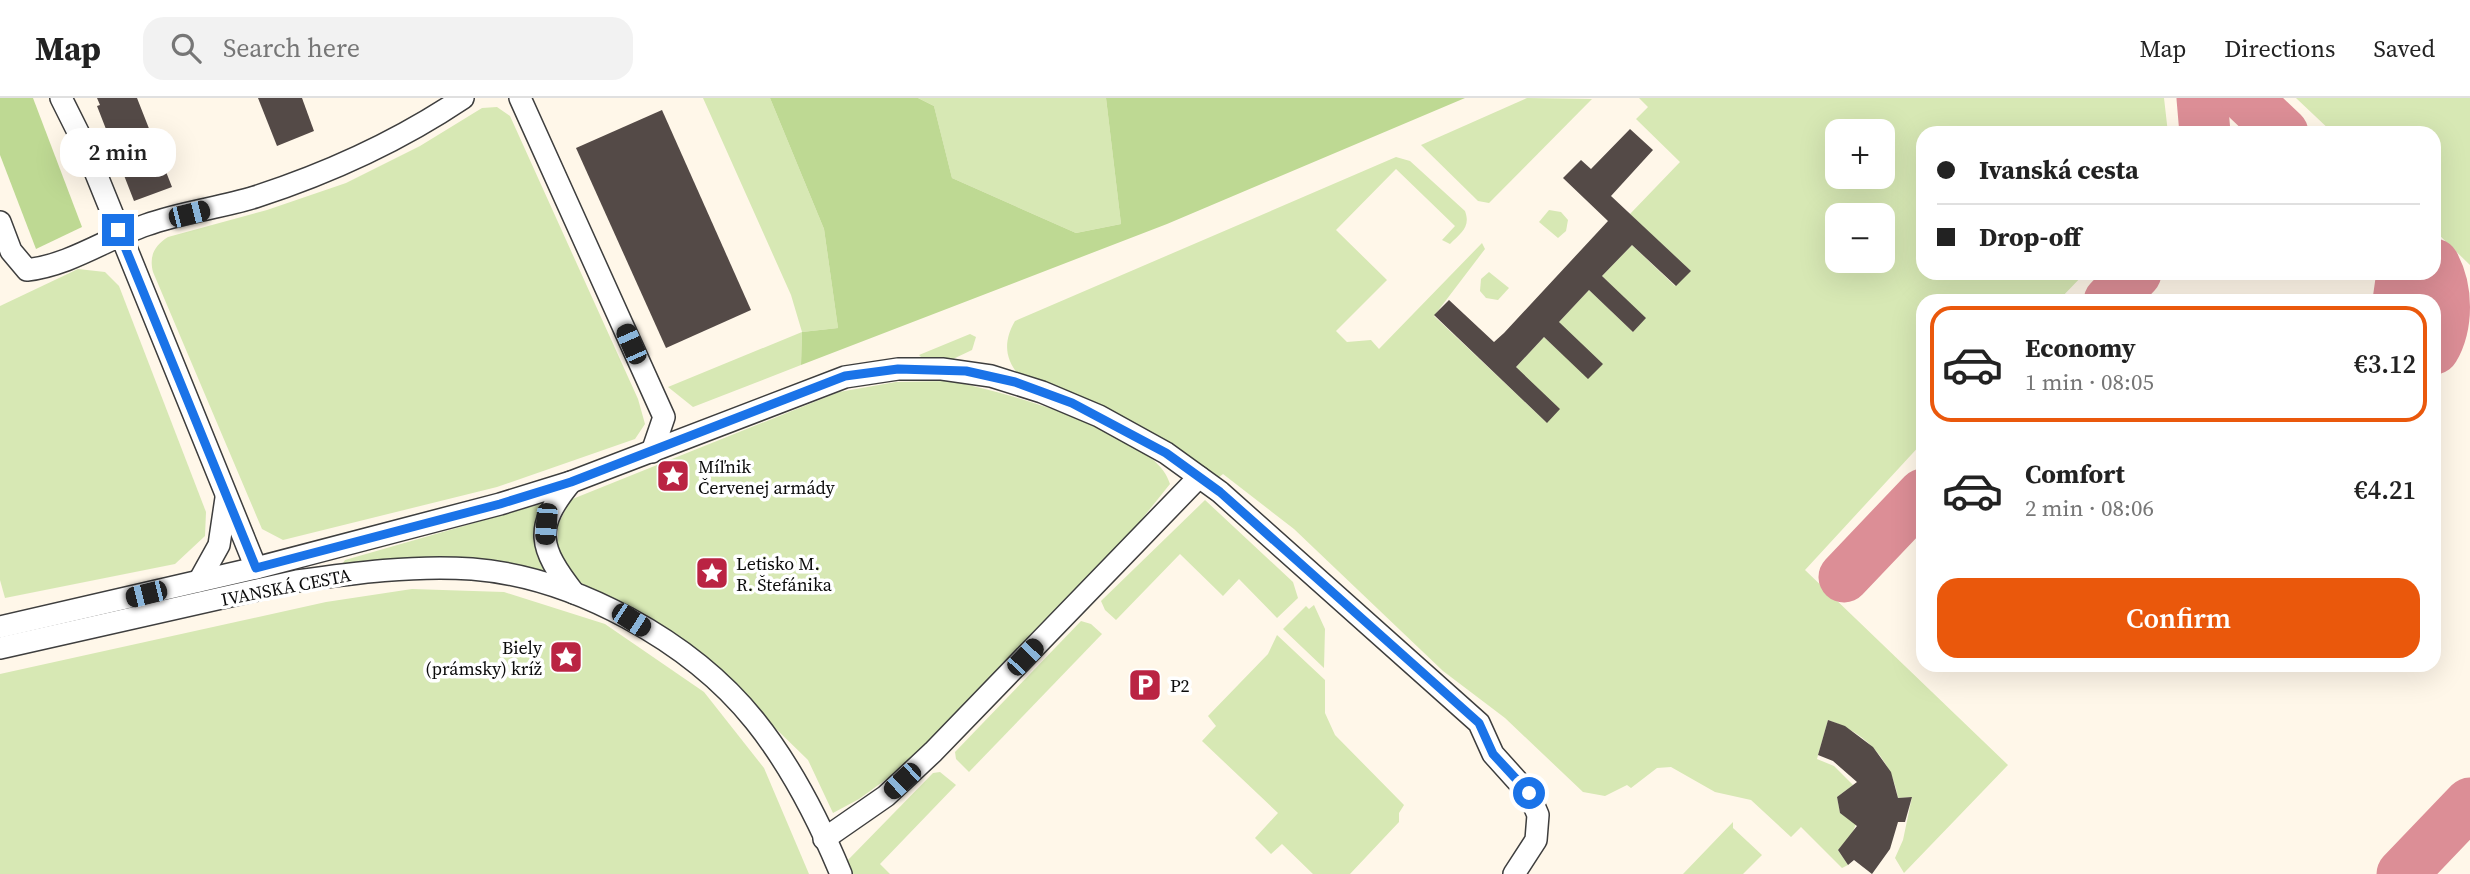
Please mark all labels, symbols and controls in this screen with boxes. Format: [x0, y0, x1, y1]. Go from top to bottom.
search box [143, 17, 633, 80]
text: Map [35, 26, 101, 71]
icon: search [167, 29, 205, 67]
text: Search here [223, 30, 360, 66]
text: Map [2139, 32, 2186, 65]
text: Directions [2224, 32, 2335, 65]
text: Saved [2373, 32, 2435, 65]
map controls [1825, 119, 1895, 273]
button: + [1825, 119, 1895, 189]
callout: 2 min [60, 129, 176, 178]
text: 2 min [88, 136, 148, 168]
text: Ivanská cesta [1979, 152, 2139, 188]
car [167, 199, 212, 229]
button: − [1825, 203, 1895, 273]
route end [102, 214, 134, 246]
text: Drop-off [1979, 219, 2081, 255]
car [613, 321, 650, 367]
text: Economy [2025, 330, 2136, 366]
icon: car [1941, 333, 2004, 396]
text: €3.12 [2354, 346, 2416, 382]
text: 1 min · 08:05 [2025, 366, 2154, 398]
place label: Míľnik Červenej armády [698, 454, 836, 500]
text: Comfort [2025, 456, 2125, 492]
place icon: Míľnik Červenej armády [654, 457, 692, 495]
icon: car [1941, 459, 2004, 522]
text: €4.21 [2354, 472, 2416, 508]
text: 2 min · 08:06 [2025, 492, 2154, 524]
car [535, 502, 558, 546]
place label: Letisko M. R. Štefánika [736, 551, 833, 597]
place icon: Letisko M. R. Štefánika [693, 554, 731, 592]
street label: IVANSKÁ CESTA [219, 562, 353, 612]
button: Confirm [1937, 578, 2420, 658]
car [124, 579, 169, 609]
car [608, 600, 655, 640]
place label: Biely (prámsky) kríž [425, 635, 543, 681]
car [1003, 635, 1048, 679]
place icon: Biely (prámsky) kríž [547, 638, 585, 676]
parking icon: P2 [1126, 666, 1164, 704]
place label: P2 [1170, 673, 1190, 698]
car [880, 759, 925, 803]
route start [1513, 777, 1545, 809]

